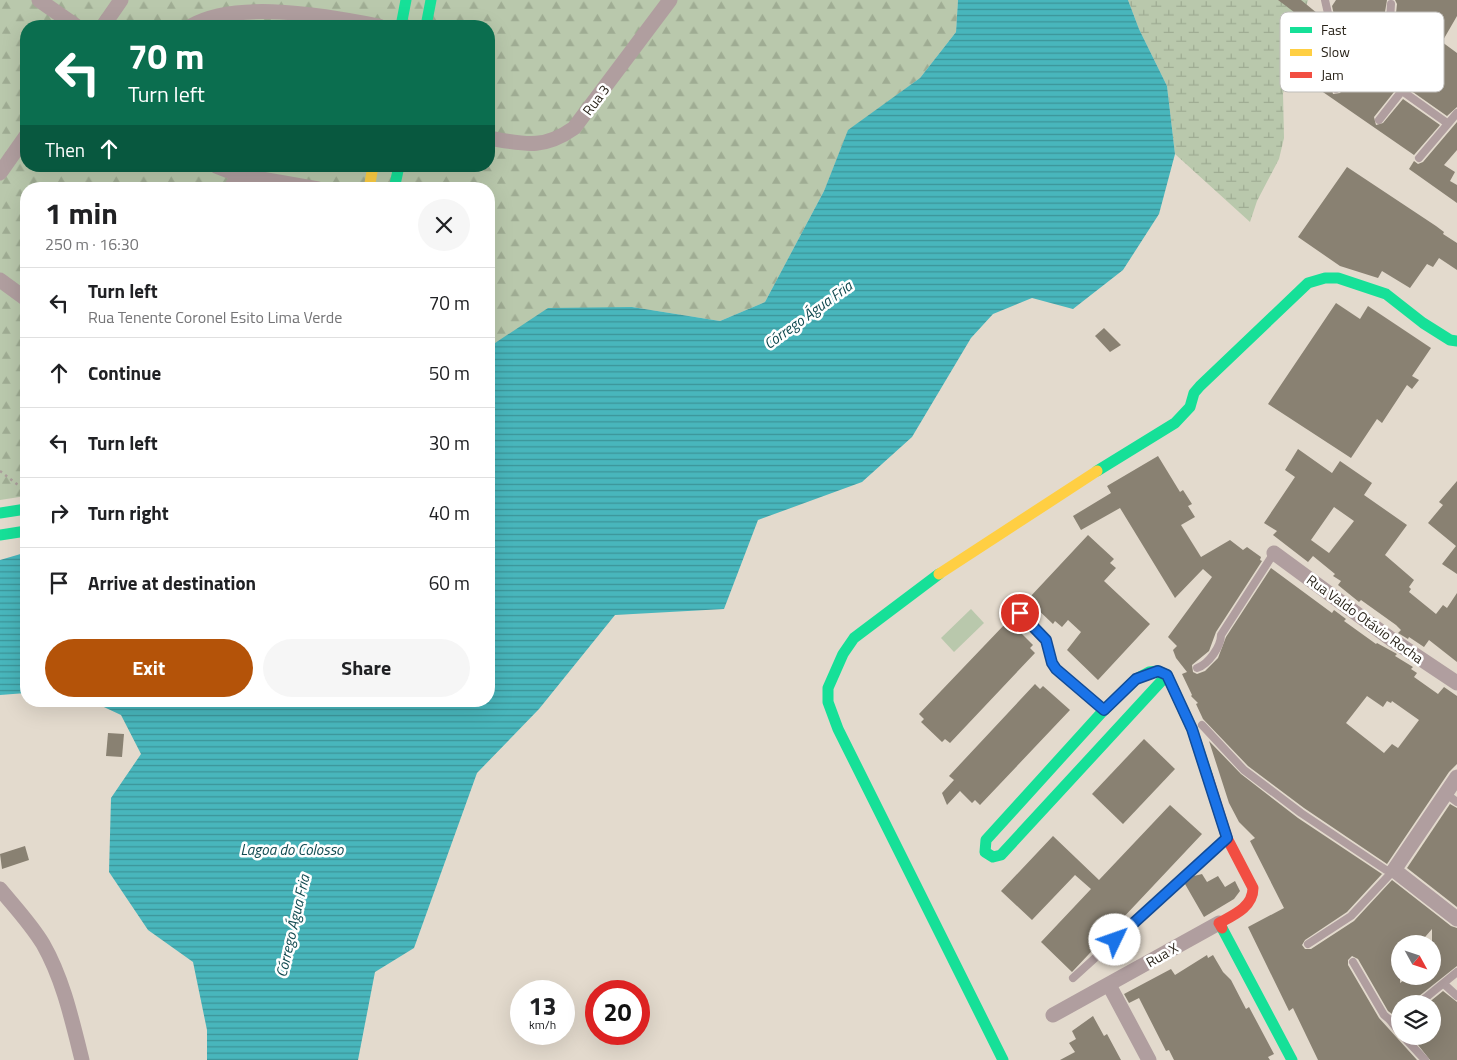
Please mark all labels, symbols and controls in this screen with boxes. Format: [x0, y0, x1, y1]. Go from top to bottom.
legend [1280, 12, 1444, 92]
text: Fast [1321, 19, 1346, 40]
text: 70 m [128, 29, 204, 83]
icon: left [45, 40, 110, 105]
text: Slow [1321, 41, 1350, 62]
text: Jam [1321, 64, 1344, 85]
text: Turn left [128, 77, 205, 111]
street label: Rua 3 [577, 80, 614, 120]
text: Then [45, 135, 85, 164]
icon: ahead [95, 135, 123, 163]
text: 1 min [45, 190, 118, 236]
button: close [418, 199, 470, 251]
text: 250 m · 16:30 [45, 232, 139, 256]
water label: Córrego Água Fria [759, 274, 858, 355]
text: Turn left [88, 276, 158, 305]
text: 70 m [429, 288, 470, 317]
icon: left [45, 289, 73, 317]
text: Rua Tenente Coronel Esito Lima Verde [88, 305, 342, 329]
text: Continue [88, 358, 161, 387]
text: 50 m [429, 358, 470, 387]
icon: ahead [45, 359, 73, 387]
text: Turn left [88, 428, 158, 457]
text: 30 m [429, 428, 470, 457]
icon: left [45, 429, 73, 457]
text: Turn right [88, 498, 169, 527]
text: 40 m [429, 498, 470, 527]
icon: right [45, 499, 73, 527]
text: Arrive at destination [88, 568, 256, 597]
text: 60 m [429, 568, 470, 597]
icon: arrive [45, 569, 73, 597]
street label: Rua Valdo Otávio Rocha [1303, 569, 1428, 668]
pin [999, 592, 1041, 634]
icon: arrive [1006, 599, 1034, 627]
button: Exit [45, 639, 253, 697]
button: Share [263, 639, 470, 697]
water label: Lagoa do Colosso [240, 838, 344, 861]
water label: Córrego Água Fria [270, 871, 316, 979]
position arrow [1088, 913, 1140, 965]
north arrow [1391, 935, 1441, 985]
map controls [1391, 935, 1441, 1045]
street label: Rua X [1142, 937, 1182, 972]
speed limit sign: 20 [585, 980, 650, 1045]
text: 13 [528, 987, 557, 1025]
button: layers [1391, 995, 1441, 1045]
text: km/h [529, 1015, 556, 1034]

